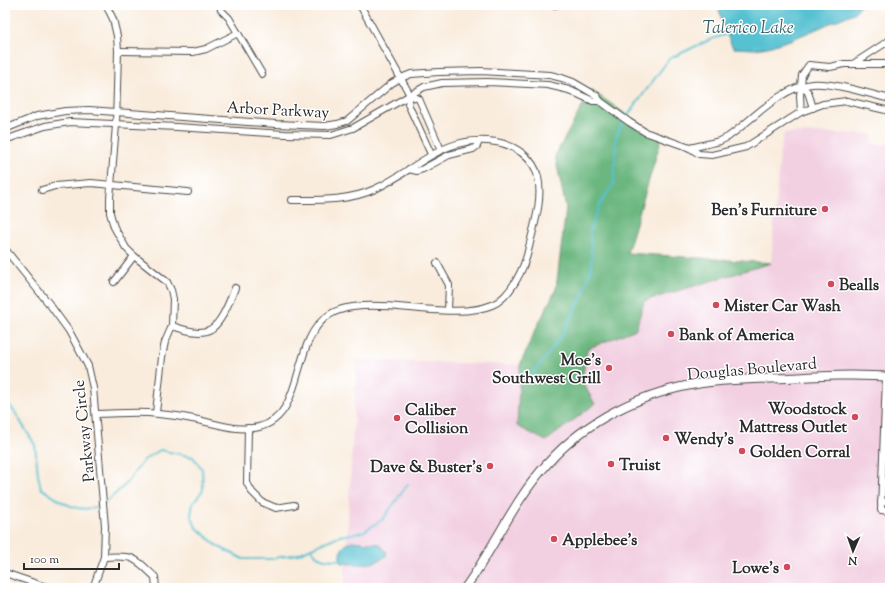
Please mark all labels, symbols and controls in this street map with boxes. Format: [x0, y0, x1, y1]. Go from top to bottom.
water label: Talerico Lake [702, 17, 794, 41]
street label: Arbor Parkway [226, 97, 330, 126]
place label: Ben's Furniture [711, 200, 818, 223]
marker: Ben's Furniture [820, 204, 830, 214]
place label: Bealls [839, 275, 879, 298]
marker: Bealls [826, 279, 836, 289]
place label: Mister Car Wash [724, 296, 842, 319]
marker: Mister Car Wash [711, 300, 721, 310]
place label: Bank of America [679, 325, 795, 348]
marker: Bank of America [666, 329, 676, 339]
place label: Moe's Southwest Grill [492, 350, 602, 391]
street label: Douglas Boulevard [686, 353, 818, 388]
marker: Moe's Southwest Grill [604, 363, 614, 373]
street label: Parkway Circle [69, 378, 102, 483]
place label: Woodstock Mattress Outlet [739, 399, 848, 440]
place label: Caliber Collision [405, 400, 469, 441]
marker: Woodstock Mattress Outlet [850, 412, 860, 422]
marker: Caliber Collision [392, 413, 402, 423]
place label: Wendy's [674, 429, 734, 452]
marker: Wendy's [661, 433, 671, 443]
place label: Golden Corral [750, 442, 851, 465]
marker: Golden Corral [737, 446, 747, 456]
place label: Truist [619, 455, 661, 478]
place label: Dave & Buster's [370, 457, 482, 480]
marker: Truist [606, 459, 616, 469]
marker: Dave & Buster's [485, 461, 495, 471]
place label: Applebee's [562, 530, 637, 553]
north arrow [833, 531, 873, 571]
marker: Applebee's [549, 534, 559, 544]
scale bar [24, 545, 119, 571]
text: 100 m [30, 551, 59, 569]
text: N [848, 552, 858, 568]
place label: Lowe's [732, 558, 779, 581]
marker: Lowe's [782, 562, 792, 572]

